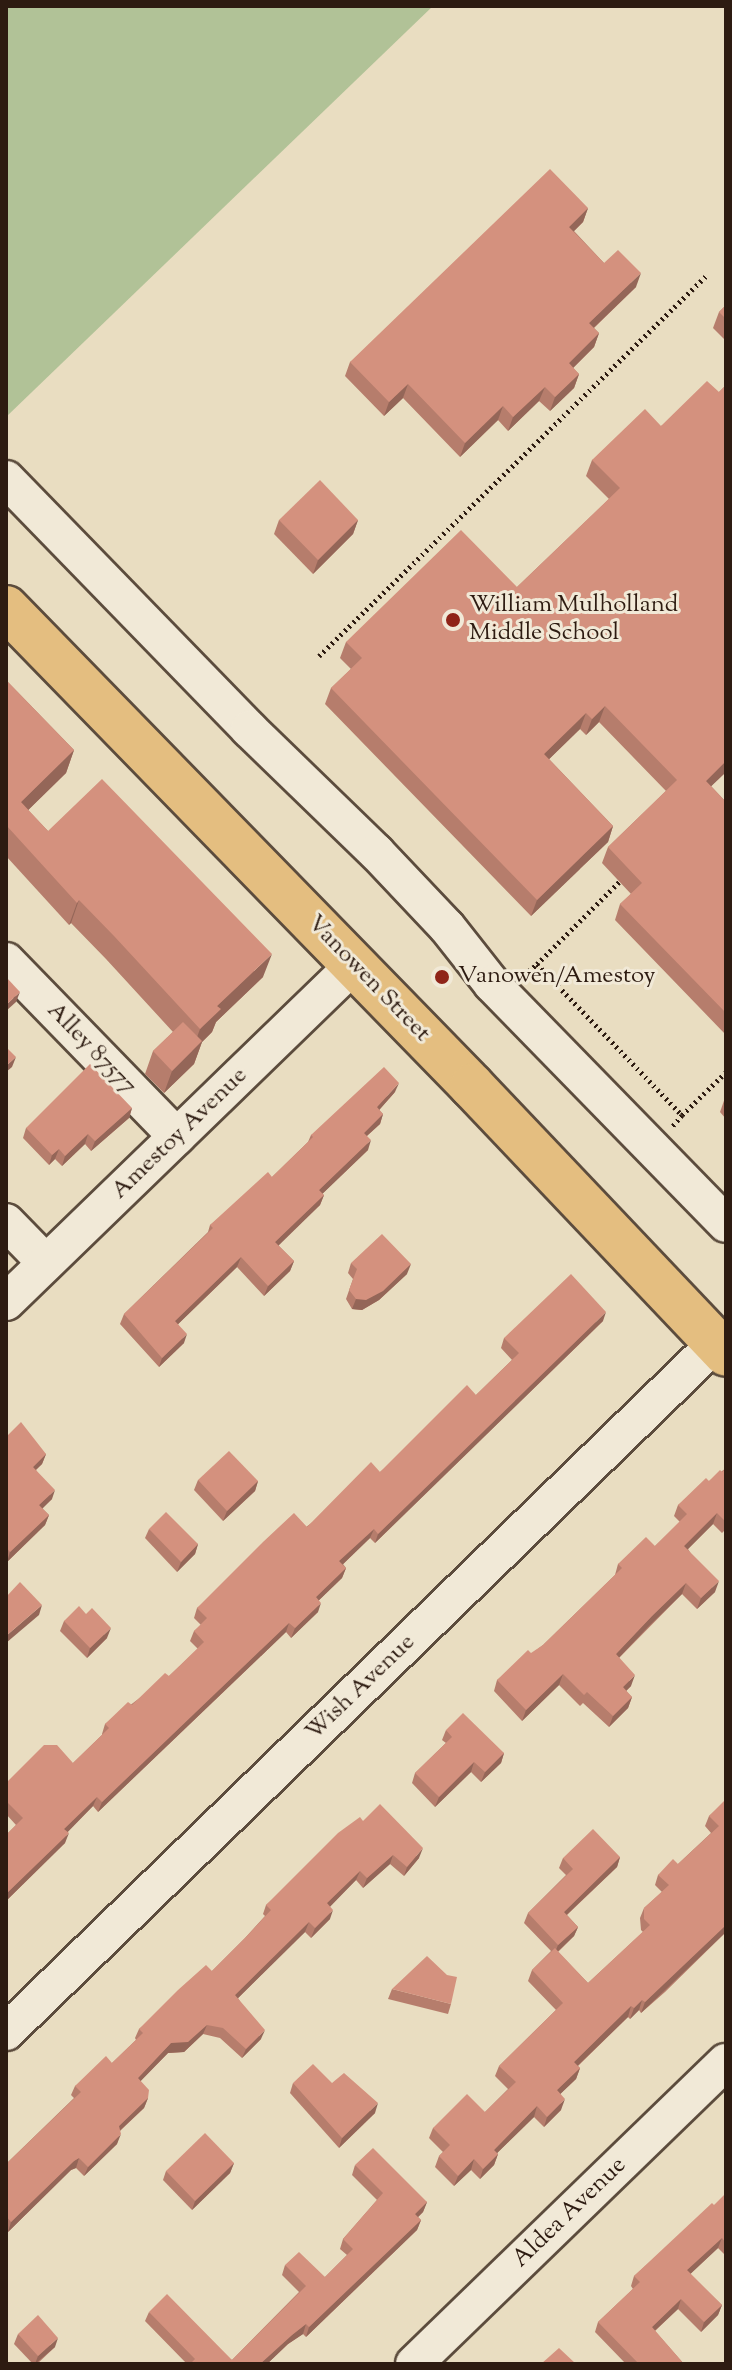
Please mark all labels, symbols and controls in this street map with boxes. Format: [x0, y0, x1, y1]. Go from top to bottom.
place label: William Mulholland Middle School [469, 592, 678, 648]
marker: William Mulholland Middle School [444, 611, 462, 629]
street label: Vanowen Street [300, 910, 436, 1048]
place label: Vanowen/Amestoy [458, 963, 655, 991]
marker: Vanowen/Amestoy [433, 968, 451, 986]
street label: Alley 87577 [40, 997, 142, 1101]
street label: Amestoy Avenue [106, 1062, 254, 1206]
street label: Wish Avenue [300, 1629, 422, 1747]
street label: Aldea Avenue [507, 2152, 633, 2274]

